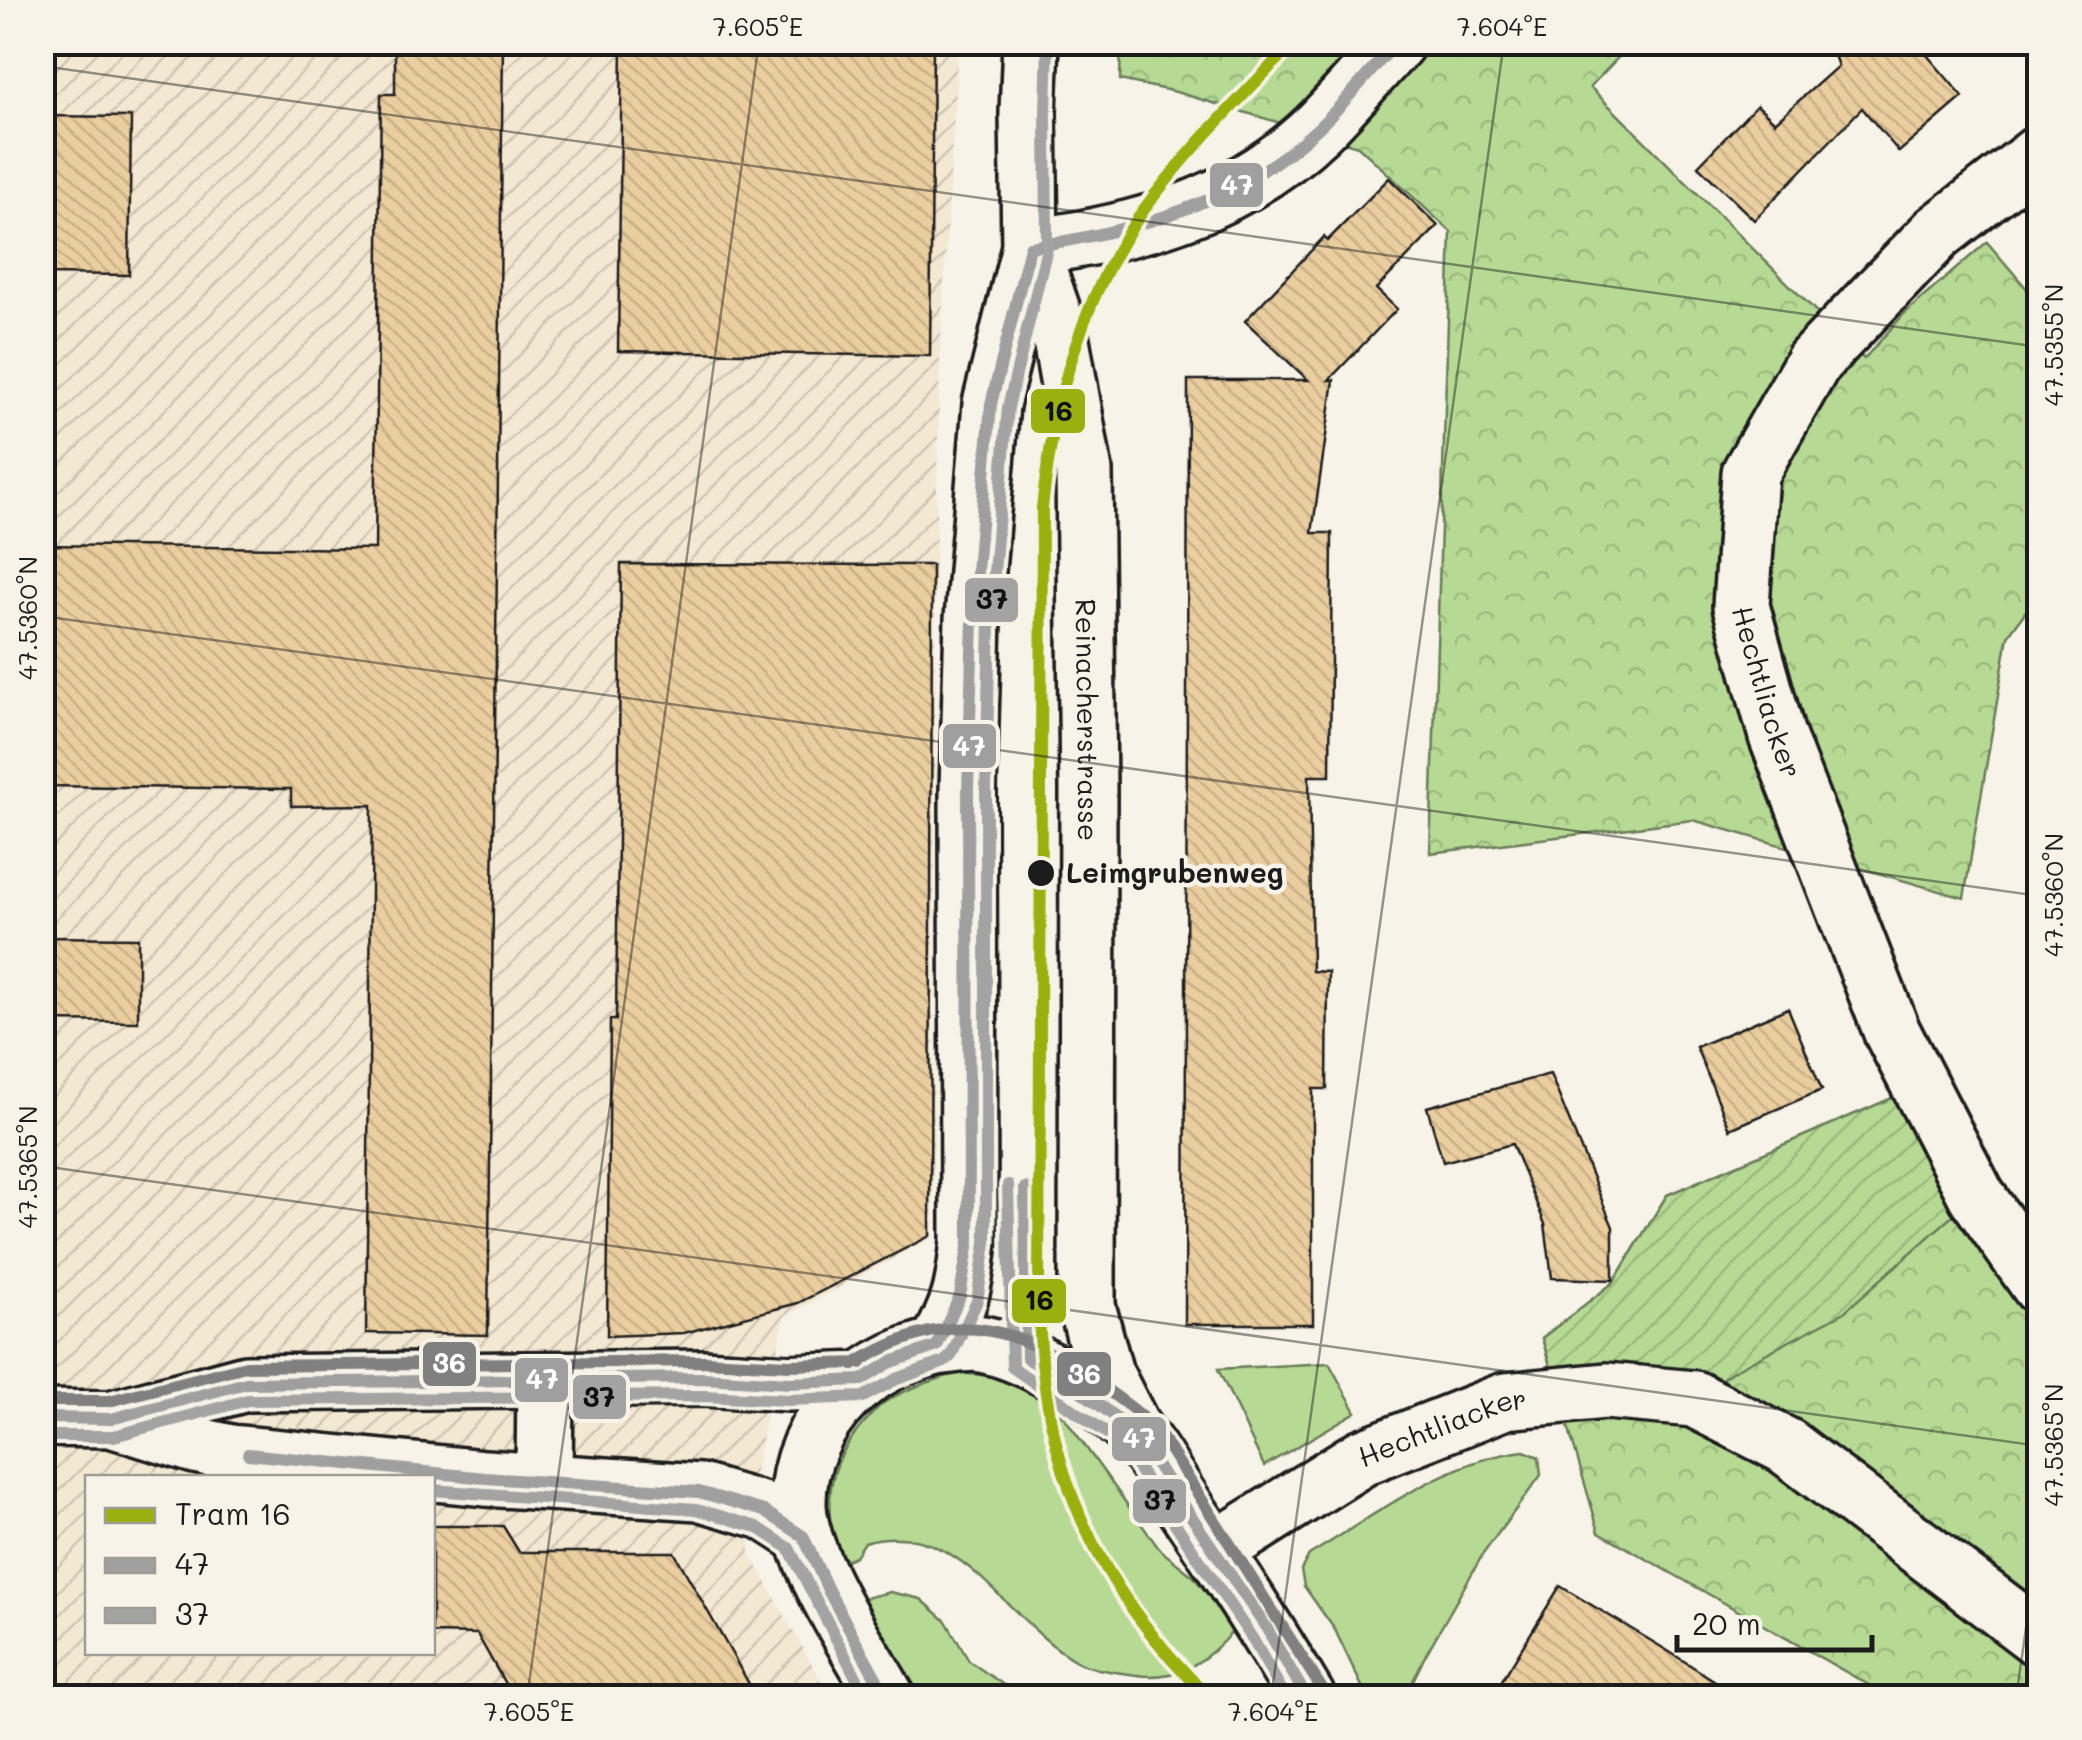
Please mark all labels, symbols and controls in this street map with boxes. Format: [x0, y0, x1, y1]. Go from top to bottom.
text: 7.605°E [713, 10, 803, 42]
text: 7.604°E [1457, 10, 1547, 42]
line badge: 47 [1208, 161, 1265, 209]
text: 47 [1220, 166, 1254, 202]
text: 47.5355°N [2037, 284, 2069, 406]
line badge: 16 [1029, 387, 1087, 435]
text: 16 [1043, 392, 1073, 428]
text: 47.5360°N [11, 556, 43, 680]
line badge: 37 [963, 576, 1020, 624]
text: 37 [976, 580, 1008, 616]
street label: Reinacherstrasse [1069, 598, 1107, 841]
street label: Hechtliacker [1725, 602, 1811, 783]
line badge: 47 [941, 722, 998, 770]
text: 47 [952, 727, 986, 763]
text: 47.5360°N [2037, 833, 2069, 957]
place label: Leimgrubenweg [1066, 854, 1283, 890]
marker: Leimgrubenweg [1025, 857, 1057, 889]
text: 47.5365°N [11, 1106, 43, 1228]
line badge: 16 [1010, 1277, 1068, 1325]
text: 16 [1024, 1281, 1054, 1317]
line badge: 36 [421, 1340, 478, 1388]
text: 36 [432, 1344, 466, 1380]
line badge: 36 [1055, 1350, 1113, 1398]
text: 36 [1067, 1355, 1101, 1391]
line badge: 47 [513, 1356, 570, 1404]
text: 47 [525, 1360, 559, 1396]
line badge: 37 [571, 1373, 628, 1421]
text: 37 [583, 1378, 615, 1414]
street label: Hechtliacker [1353, 1380, 1528, 1474]
text: 47.5365°N [2037, 1384, 2069, 1506]
line badge: 47 [1110, 1415, 1168, 1463]
text: 47 [1122, 1419, 1156, 1455]
legend [85, 1475, 435, 1655]
line badge: 37 [1131, 1477, 1188, 1525]
text: 37 [1144, 1481, 1176, 1517]
text: Tram 16 [175, 1493, 291, 1533]
text: 47 [175, 1543, 209, 1583]
scale bar [1677, 1590, 1872, 1652]
text: 37 [175, 1593, 209, 1633]
text: 20 m [1692, 1603, 1761, 1643]
text: 7.605°E [484, 1695, 574, 1727]
text: 7.604°E [1228, 1695, 1318, 1727]

